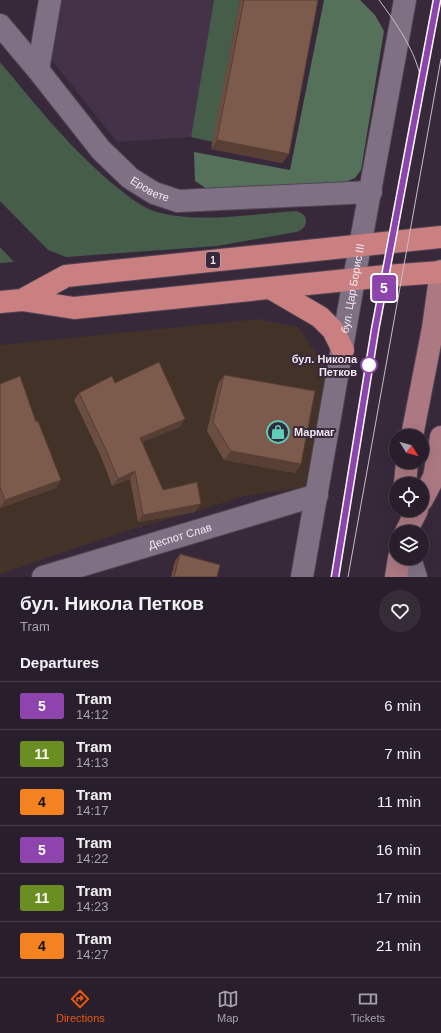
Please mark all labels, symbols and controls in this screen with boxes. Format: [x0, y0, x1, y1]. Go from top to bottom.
street label: Еровете [128, 174, 171, 204]
street label: бул. Цар Борис III [339, 243, 366, 334]
road number: 1 [206, 252, 220, 268]
line badge: 5 [371, 275, 397, 301]
text: 5 [380, 280, 388, 296]
place label: бул. Никола Петков [292, 353, 358, 378]
marker: бул. Никола Петков [360, 356, 378, 374]
shop icon: Мармаг [265, 419, 291, 445]
place label: Мармаг [294, 426, 335, 438]
north arrow [389, 429, 429, 469]
map controls [389, 429, 429, 565]
button: locate [389, 477, 429, 517]
street label: Деспот Слав [147, 521, 213, 551]
button: layers [389, 525, 429, 565]
button: heart [379, 590, 421, 632]
text: бул. Никола Петков [20, 593, 204, 614]
text: Tram [20, 619, 50, 634]
text: Departures [20, 654, 99, 671]
text: Tram [76, 690, 112, 707]
text: 6 min [384, 697, 421, 714]
text: 5 [38, 698, 46, 714]
text: 14:12 [76, 707, 109, 722]
text: Tram [76, 738, 112, 755]
text: 7 min [384, 745, 421, 762]
text: 11 [35, 746, 49, 762]
text: 14:13 [76, 755, 109, 770]
text: Tram [76, 786, 112, 803]
text: 11 min [377, 793, 421, 810]
text: 4 [38, 794, 46, 810]
text: 14:17 [76, 803, 109, 818]
text: Tram [76, 834, 112, 851]
text: 16 min [376, 841, 421, 858]
text: 5 [38, 842, 46, 858]
text: 14:22 [76, 851, 109, 866]
text: Tram [76, 882, 112, 899]
text: 17 min [376, 889, 421, 906]
text: 11 [35, 890, 49, 906]
text: 14:23 [76, 899, 109, 914]
text: Tram [76, 930, 112, 947]
text: 21 min [376, 937, 421, 954]
text: 4 [38, 938, 46, 954]
text: 14:27 [76, 947, 109, 962]
tab: Directions [56, 988, 105, 1024]
tab: Map [217, 988, 239, 1024]
tab: Tickets [351, 988, 385, 1024]

